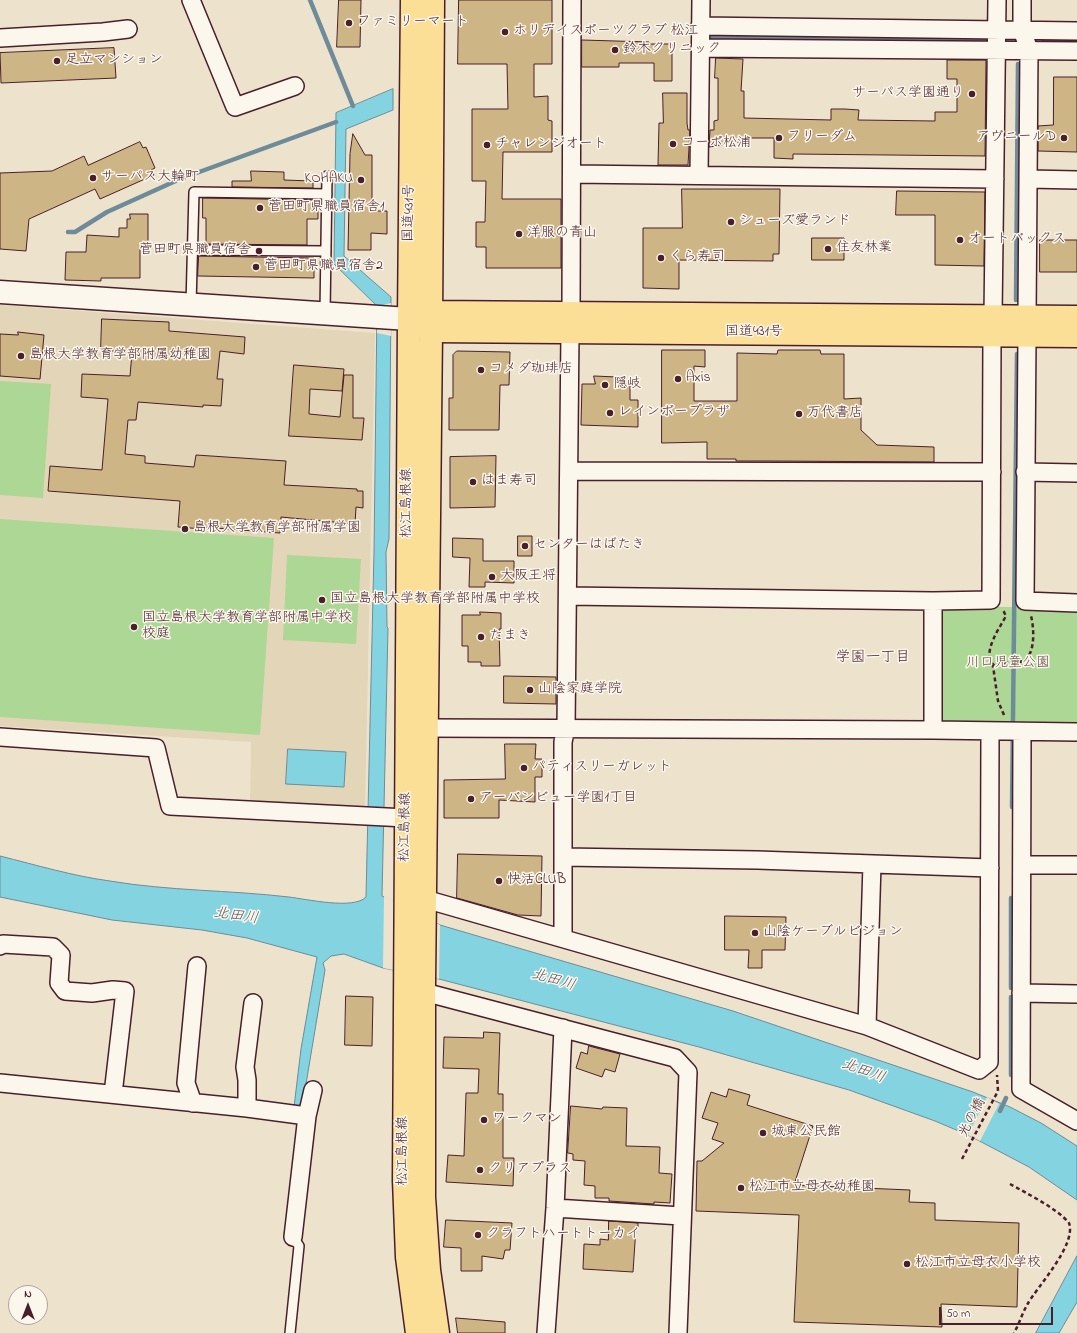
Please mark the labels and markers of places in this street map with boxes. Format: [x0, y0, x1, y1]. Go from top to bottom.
place label: ファミリーマート [357, 15, 469, 31]
marker: ファミリーマート [344, 18, 354, 28]
place label: ホリデイスポーツクラブ 松江 [513, 24, 698, 40]
marker: ホリデイスポーツクラブ 松江 [500, 27, 510, 37]
place label: 鈴木クリニック [623, 42, 721, 58]
marker: 鈴木クリニック [610, 45, 620, 55]
place label: 足立マンション [65, 53, 163, 69]
marker: 足立マンション [52, 56, 62, 66]
place label: サーパス学園通り [852, 86, 964, 102]
marker: サーパス学園通り [967, 89, 977, 99]
place label: フリーダム [787, 130, 857, 146]
place label: アヴニールD [976, 130, 1056, 146]
marker: フリーダム [774, 133, 784, 143]
marker: アヴニールD [1059, 133, 1069, 143]
place label: コーポ松浦 [681, 136, 751, 152]
place label: チャレンジオート [495, 137, 607, 153]
marker: コーポ松浦 [668, 139, 678, 149]
marker: チャレンジオート [482, 140, 492, 150]
place label: サーパス大輪町 [101, 170, 199, 186]
place label: KOHAKU [305, 172, 353, 188]
marker: サーパス大輪町 [88, 173, 98, 183]
marker: KOHAKU [356, 175, 366, 185]
place label: 菅田町県職員宿舎1 [268, 200, 384, 216]
marker: 菅田町県職員宿舎1 [255, 203, 265, 213]
place label: シューズ愛ランド [739, 214, 851, 230]
marker: シューズ愛ランド [726, 217, 736, 227]
place label: 洋服の青山 [527, 226, 597, 242]
marker: 洋服の青山 [514, 229, 524, 239]
place label: オートバックス [968, 232, 1066, 248]
marker: オートバックス [955, 235, 965, 245]
place label: 住友林業 [836, 241, 892, 257]
place label: 菅田町県職員宿舎 [139, 243, 251, 259]
marker: 住友林業 [823, 244, 833, 254]
marker: 菅田町県職員宿舎 [254, 246, 264, 256]
place label: くら寿司 [669, 250, 725, 266]
marker: くら寿司 [656, 253, 666, 263]
place label: 菅田町県職員宿舎2 [264, 259, 383, 275]
marker: 菅田町県職員宿舎2 [251, 262, 261, 272]
place label: 島根大学教育学部附属幼稚園 [29, 348, 211, 364]
marker: 島根大学教育学部附属幼稚園 [16, 351, 26, 361]
place label: コメダ珈琲店 [489, 362, 573, 378]
marker: コメダ珈琲店 [476, 365, 486, 375]
place label: Axis [686, 371, 711, 387]
marker: Axis [673, 374, 683, 384]
place label: 隠岐 [613, 377, 641, 393]
marker: 隠岐 [600, 380, 610, 390]
place label: レインボープラザ [618, 405, 730, 421]
place label: 万代書店 [807, 406, 863, 422]
marker: レインボープラザ [605, 408, 615, 418]
marker: 万代書店 [794, 409, 804, 419]
place label: はま寿司 [481, 474, 537, 490]
marker: はま寿司 [468, 477, 478, 487]
place label: 島根大学教育学部附属学園 [193, 521, 361, 537]
marker: 島根大学教育学部附属学園 [180, 524, 190, 534]
place label: センターはばたき [533, 538, 645, 554]
marker: センターはばたき [520, 541, 530, 551]
place label: 大阪王将 [500, 569, 556, 585]
marker: 大阪王将 [487, 572, 497, 582]
place label: 国立島根大学教育学部附属中学校 [330, 592, 540, 608]
marker: 国立島根大学教育学部附属中学校 [317, 595, 327, 605]
place label: 国立島根大学教育学部附属中学校 校庭 [142, 611, 352, 644]
marker: 国立島根大学教育学部附属中学校 校庭 [129, 622, 139, 632]
place label: たまき [489, 629, 531, 645]
marker: たまき [476, 632, 486, 642]
place label: 山陰家庭学院 [538, 682, 622, 698]
marker: 山陰家庭学院 [525, 685, 535, 695]
place label: パティスリーガレット [532, 760, 672, 776]
marker: パティスリーガレット [519, 763, 529, 773]
place label: アーバンビュー学園1丁目 [479, 791, 637, 807]
marker: アーバンビュー学園1丁目 [466, 794, 476, 804]
place label: 快活CLUB [507, 873, 566, 889]
marker: 快活CLUB [494, 876, 504, 886]
place label: 山陰ケーブルビジョン [763, 925, 903, 941]
marker: 山陰ケーブルビジョン [750, 928, 760, 938]
place label: ワークマン [492, 1112, 562, 1128]
marker: ワークマン [479, 1115, 489, 1125]
place label: 城東公民館 [771, 1125, 841, 1141]
marker: 城東公民館 [758, 1128, 768, 1138]
place label: クリアプラス [488, 1162, 572, 1178]
marker: クリアプラス [475, 1165, 485, 1175]
place label: 松江市立母衣幼稚園 [749, 1180, 875, 1196]
marker: 松江市立母衣幼稚園 [736, 1183, 746, 1193]
place label: クラフトハートトーカイ [486, 1227, 640, 1243]
marker: クラフトハートトーカイ [473, 1230, 483, 1240]
place label: 松江市立母衣小学校 [915, 1256, 1041, 1272]
marker: 松江市立母衣小学校 [902, 1259, 912, 1269]

